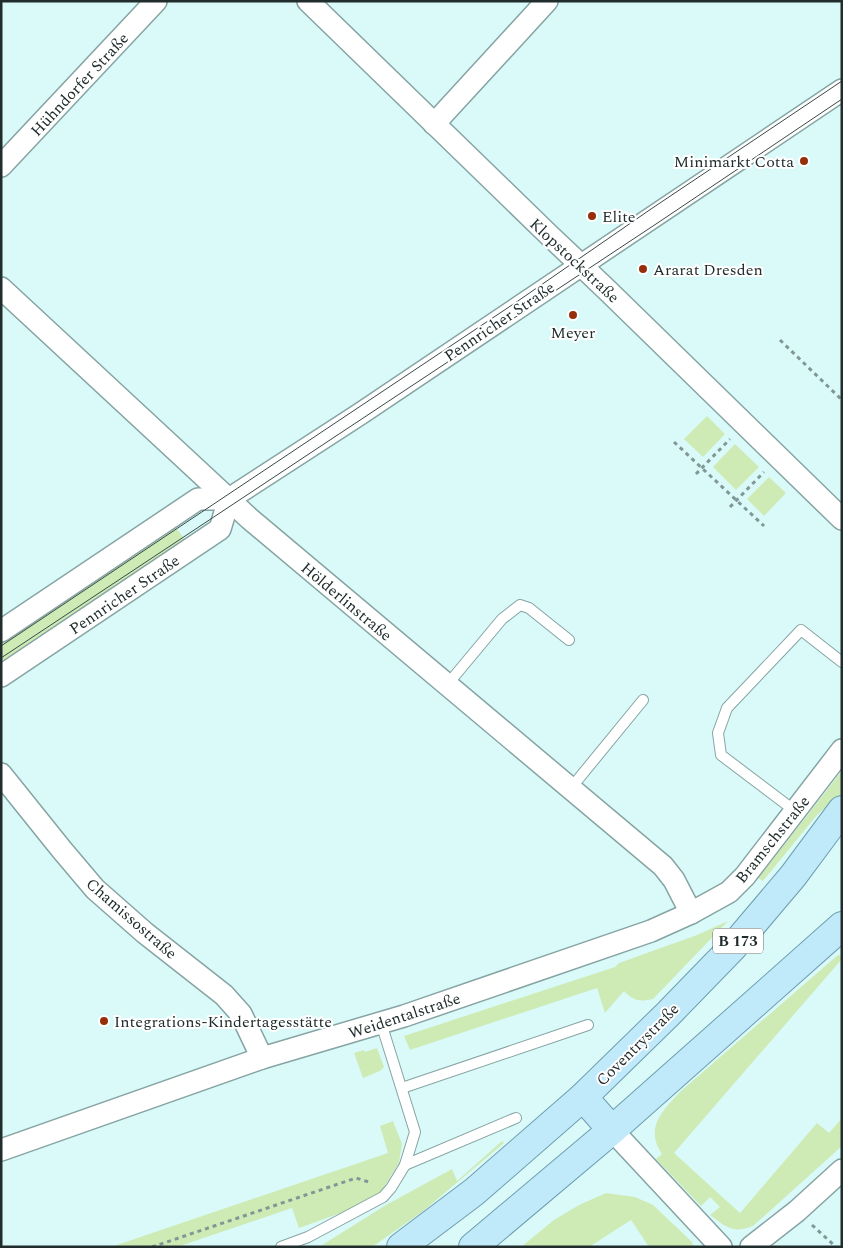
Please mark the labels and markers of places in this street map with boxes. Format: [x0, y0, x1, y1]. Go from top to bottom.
place label: Minimarkt Cotta [674, 150, 794, 174]
marker: Minimarkt Cotta [798, 155, 810, 167]
place label: Elite [602, 205, 636, 229]
marker: Elite [586, 210, 598, 222]
place label: Ararat Dresden [653, 258, 763, 282]
marker: Ararat Dresden [637, 263, 649, 275]
marker: Meyer [567, 309, 579, 321]
place label: Meyer [551, 321, 595, 345]
place label: Integrations-Kindertagesstätte [114, 1010, 332, 1034]
marker: Integrations-Kindertagesstätte [98, 1015, 110, 1027]

